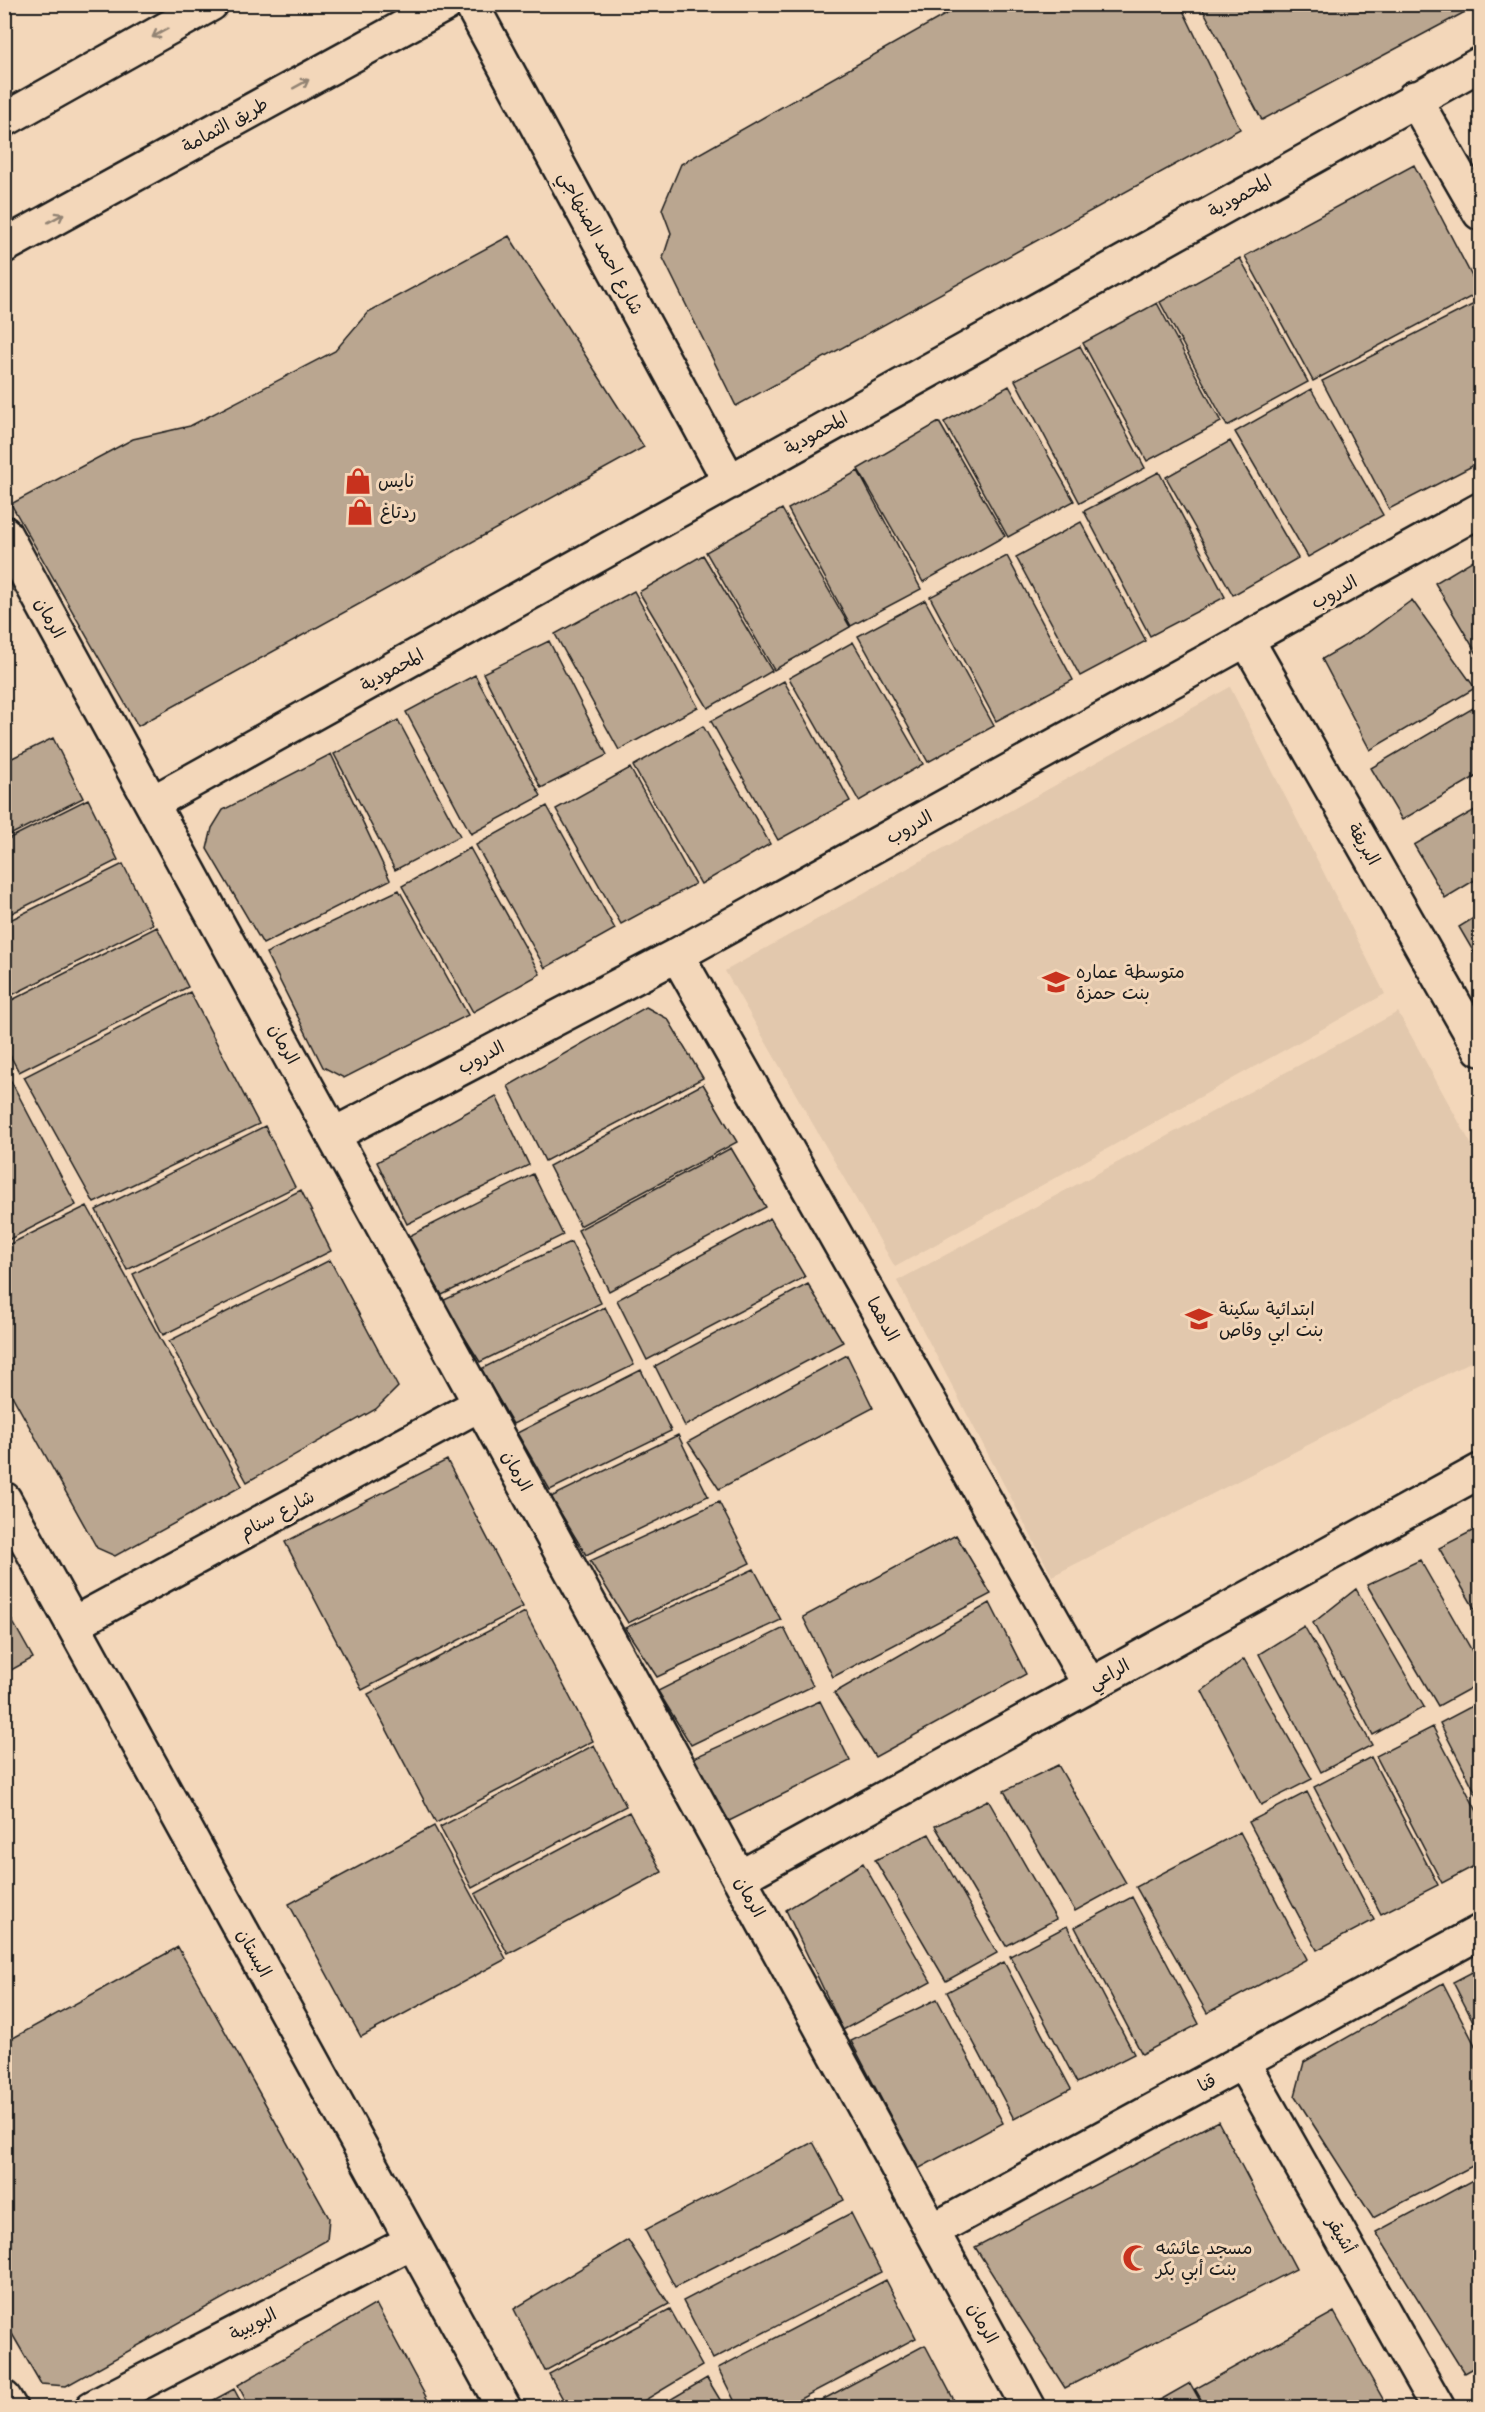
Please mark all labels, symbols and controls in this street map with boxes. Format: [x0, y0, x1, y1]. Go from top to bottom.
one-way arrow [152, 27, 169, 39]
one-way arrow [291, 78, 309, 89]
street label: طريق الثمامة [176, 89, 272, 158]
street label: شارع احمد الصنهاجي [550, 166, 652, 321]
street label: المحمودية [1203, 166, 1276, 223]
one-way arrow [47, 212, 64, 224]
street label: المحمودية [779, 403, 852, 460]
shop icon: نايس [343, 466, 373, 496]
place label: نايس [378, 466, 414, 493]
shop icon: ردتاغ [345, 497, 375, 527]
place label: ردتاغ [380, 497, 417, 524]
street label: الدروب [1305, 567, 1362, 615]
street label: الرمان [29, 592, 74, 643]
street label: المحمودية [355, 640, 428, 697]
street label: الدروب [880, 802, 937, 850]
street label: البريقة [1342, 817, 1388, 870]
place label: متوسطة عماره بنت حمزة [1076, 957, 1185, 1005]
school or university icon: متوسطة عماره بنت حمزة [1041, 967, 1071, 997]
street label: الرمان [263, 1018, 308, 1069]
street label: الدروب [452, 1032, 509, 1079]
street label: الدهما [861, 1291, 908, 1345]
place label: ابتدائية سكينة بنت ابي وقاص [1219, 1294, 1324, 1346]
school or university icon: ابتدائية سكينة بنت ابي وقاص [1184, 1304, 1214, 1334]
street label: الرمان [496, 1445, 541, 1496]
street label: شارع سنام [234, 1482, 320, 1545]
street label: الراعي [1083, 1650, 1136, 1699]
street label: الرمان [729, 1871, 774, 1922]
street label: البستان [231, 1923, 280, 1981]
street label: قنا [1192, 2066, 1220, 2098]
street label: أشيقر [1320, 2209, 1364, 2258]
place label: مسجد عائشه بنت أبي بكر [1154, 2233, 1252, 2285]
mosque icon: مسجد عائشه بنت أبي بكر [1121, 2243, 1151, 2273]
street label: الرمان [962, 2297, 1007, 2348]
street label: البويبية [224, 2299, 281, 2346]

